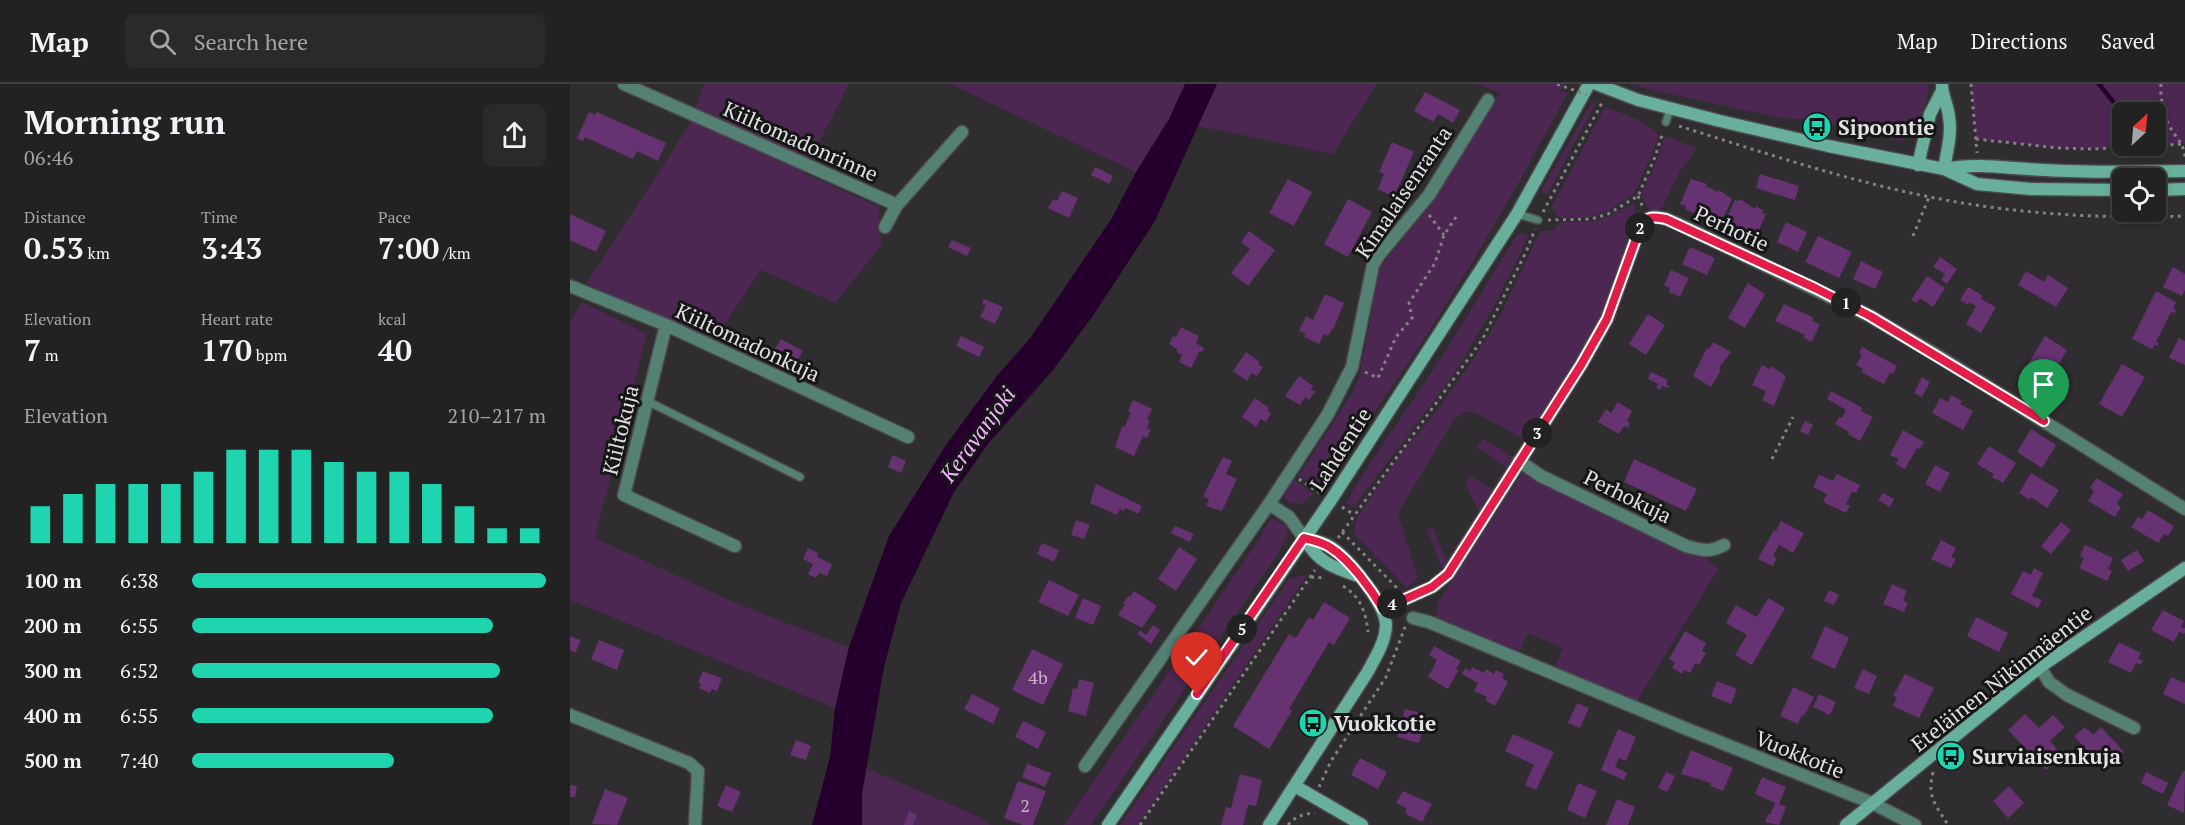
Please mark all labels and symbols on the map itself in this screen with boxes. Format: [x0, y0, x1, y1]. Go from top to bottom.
street label: Kiiltomadonrinne [719, 94, 883, 188]
north arrow [2112, 102, 2166, 156]
bus stop icon: Sipoontie [1801, 111, 1833, 143]
place label: Sipoontie [1838, 113, 1935, 141]
street label: Kimalaisenranta [1348, 120, 1458, 263]
street label: Perhotie [1690, 199, 1774, 257]
pin: 2 [1625, 213, 1655, 243]
pin: 1 [1831, 288, 1861, 318]
street label: Kiiltomadonkuja [671, 296, 825, 388]
pin [2018, 359, 2069, 421]
water label: Keravanjoki [932, 380, 1021, 488]
street label: Kiiltokuja [595, 382, 645, 478]
street label: Lahdentie [1303, 402, 1377, 496]
pin: 3 [1522, 418, 1552, 448]
street label: Perhokuja [1580, 463, 1677, 529]
pin: 4 [1377, 589, 1407, 619]
street label: Eteläinen Nikinmäentie [1905, 599, 2097, 757]
pin: 5 [1227, 614, 1257, 644]
pin [1171, 632, 1222, 694]
house number: 4b [1028, 665, 1048, 689]
bus stop icon: Vuokkotie [1297, 707, 1329, 739]
place label: Vuokkotie [1334, 709, 1436, 737]
street label: Vuokkotie [1751, 723, 1849, 785]
bus stop icon: Surviaisenkuja [1935, 740, 1967, 772]
place label: Surviaisenkuja [1972, 742, 2121, 770]
house number: 2 [1020, 793, 1030, 817]

